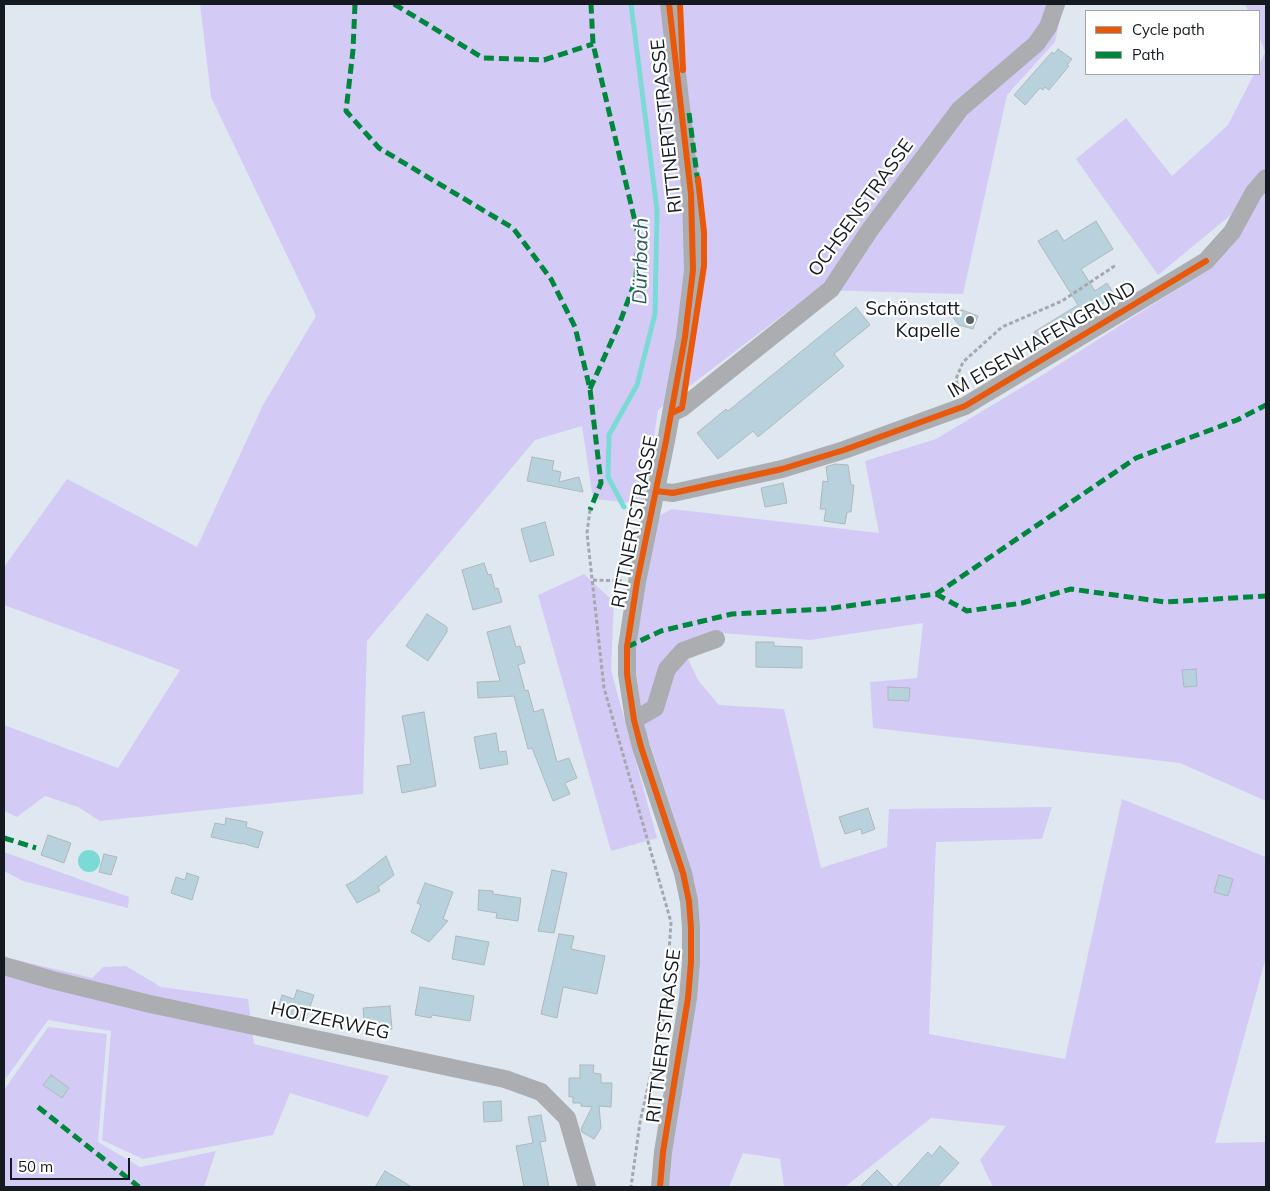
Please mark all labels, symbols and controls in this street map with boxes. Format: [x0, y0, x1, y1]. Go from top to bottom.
legend [1085, 10, 1260, 75]
text: Cycle path [1132, 20, 1205, 39]
street label: RITTNERTSTRASSE [647, 38, 687, 214]
text: Path [1132, 45, 1164, 64]
street label: OCHSENSTRASSE [804, 135, 918, 281]
water label: Dürrbach [628, 217, 654, 305]
street label: IM EISENHAFENGRUND [944, 277, 1140, 403]
place label: Schönstatt Kapelle [865, 298, 960, 342]
marker: Schönstatt Kapelle [964, 314, 976, 326]
street label: RITTNERTSTRASSE [607, 434, 663, 610]
street label: RITTNERTSTRASSE [642, 948, 686, 1124]
street label: HOTZERWEG [268, 997, 392, 1045]
scale bar [12, 1148, 132, 1180]
text: 50 m [18, 1157, 53, 1176]

